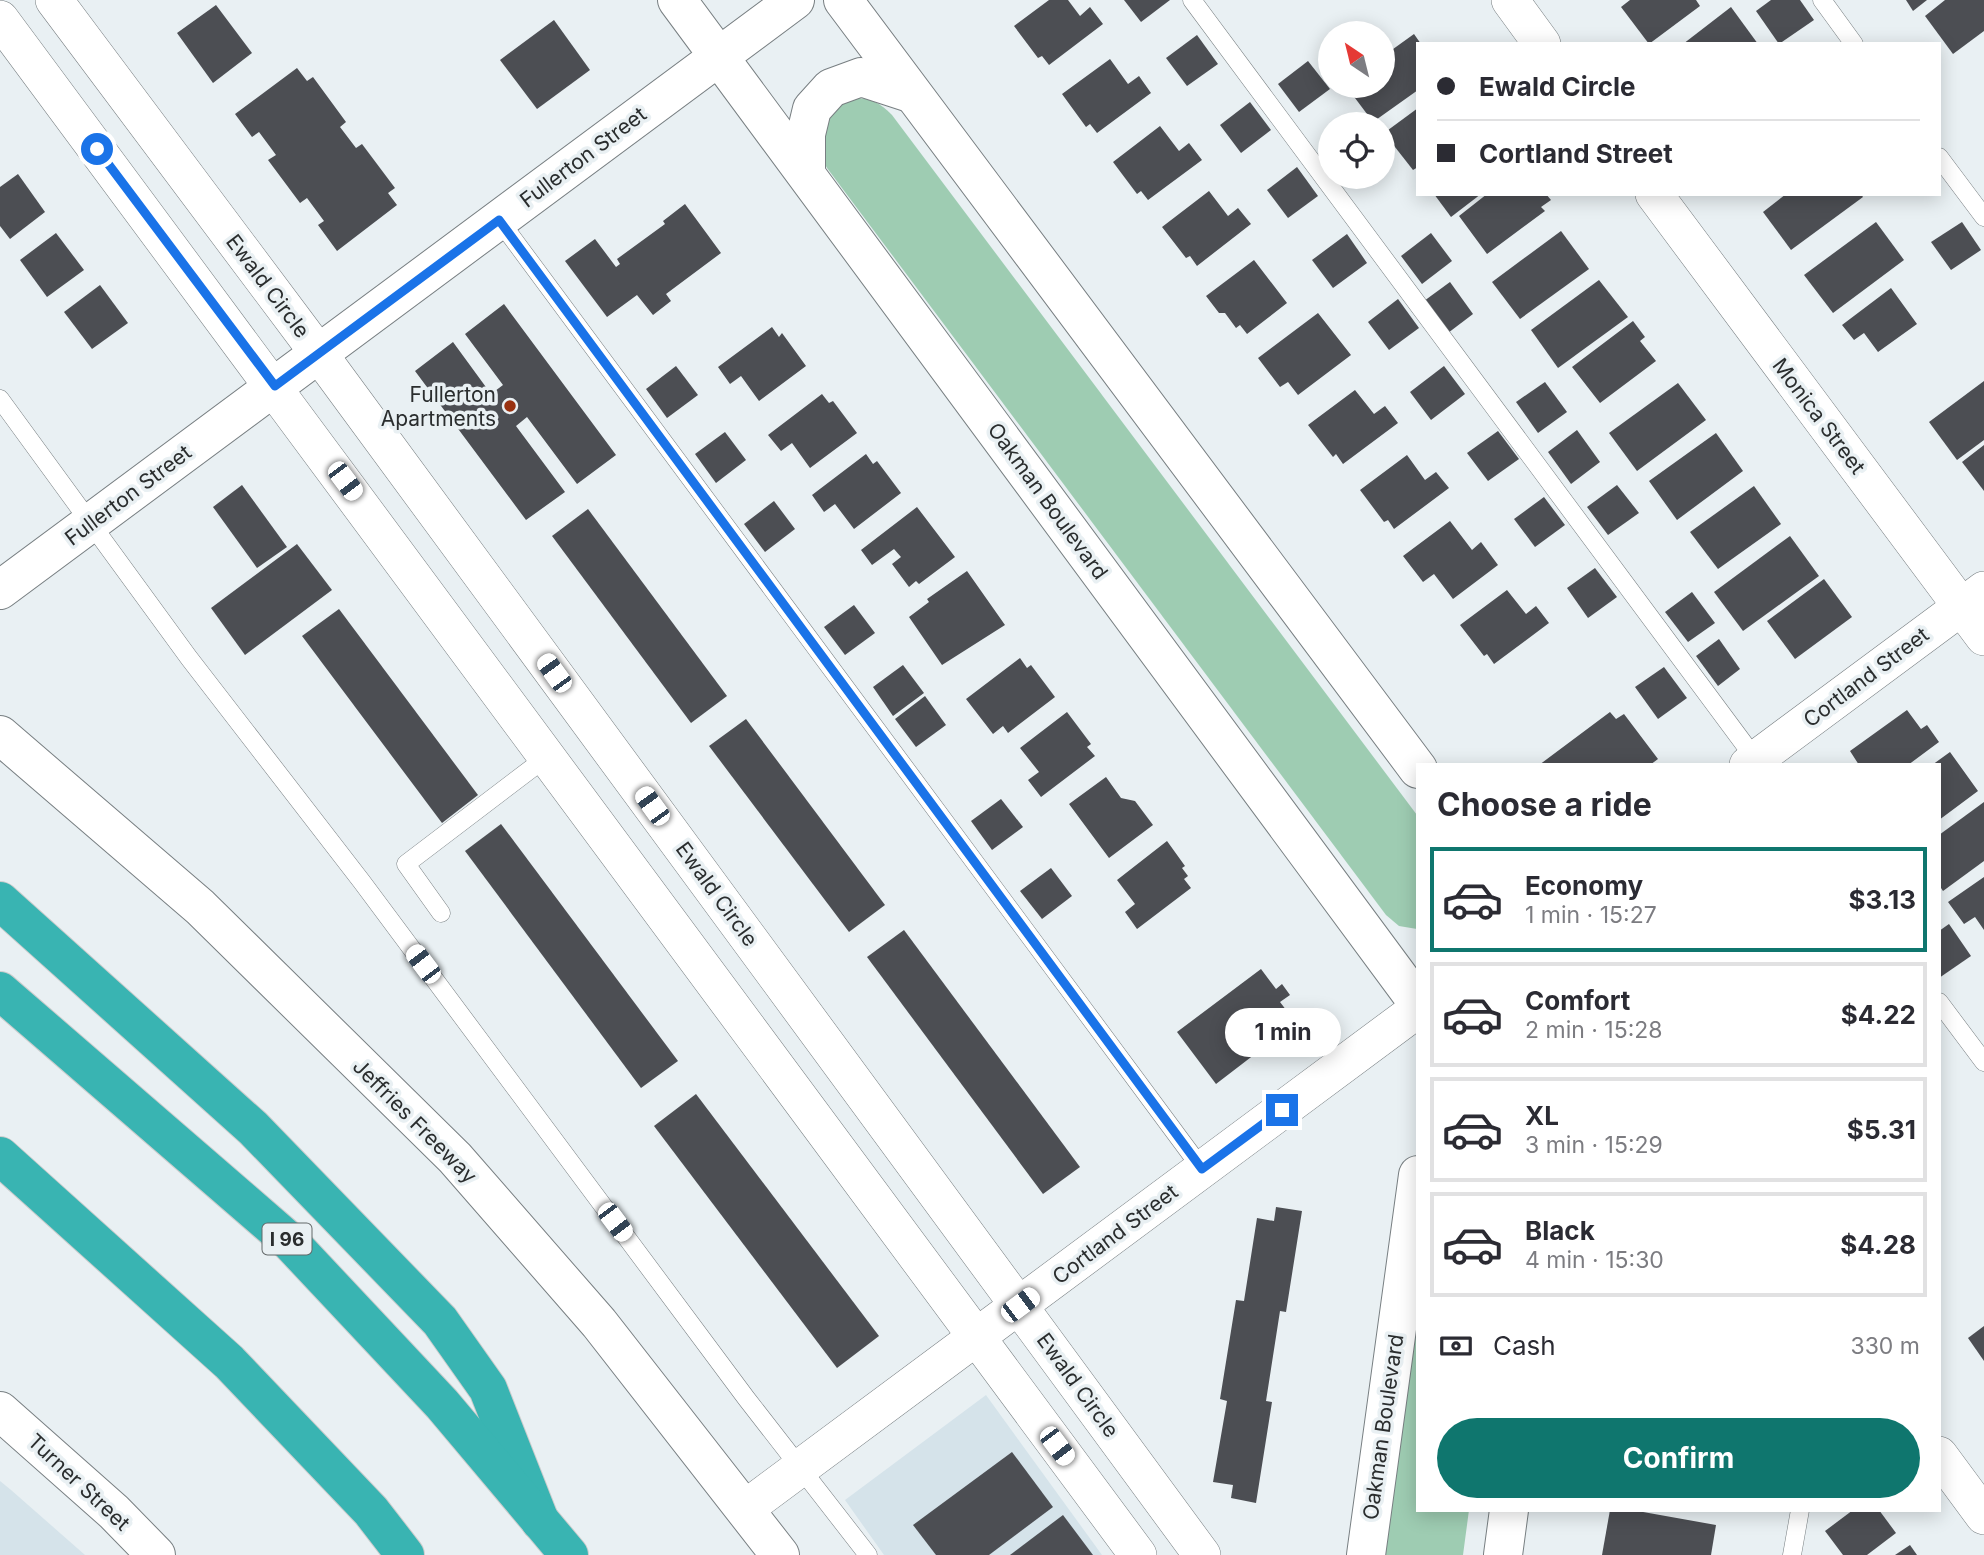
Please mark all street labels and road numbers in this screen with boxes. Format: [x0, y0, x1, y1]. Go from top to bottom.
street label: Fullerton Street [515, 101, 651, 213]
street label: Ewald Circle [221, 229, 315, 343]
street label: Monica Street [1767, 353, 1871, 479]
street label: Oakman Boulevard [983, 418, 1113, 584]
street label: Fullerton Street [60, 439, 196, 551]
street label: Cortland Street [1798, 622, 1934, 732]
street label: Ewald Circle [671, 837, 763, 951]
street label: Jeffries Freeway [348, 1054, 482, 1188]
street label: Cortland Street [1047, 1179, 1183, 1289]
road number: I 96 [262, 1224, 312, 1254]
street label: Ewald Circle [1032, 1328, 1124, 1442]
street label: Oakman Boulevard [1358, 1332, 1408, 1522]
street label: Turner Street [23, 1428, 135, 1536]

